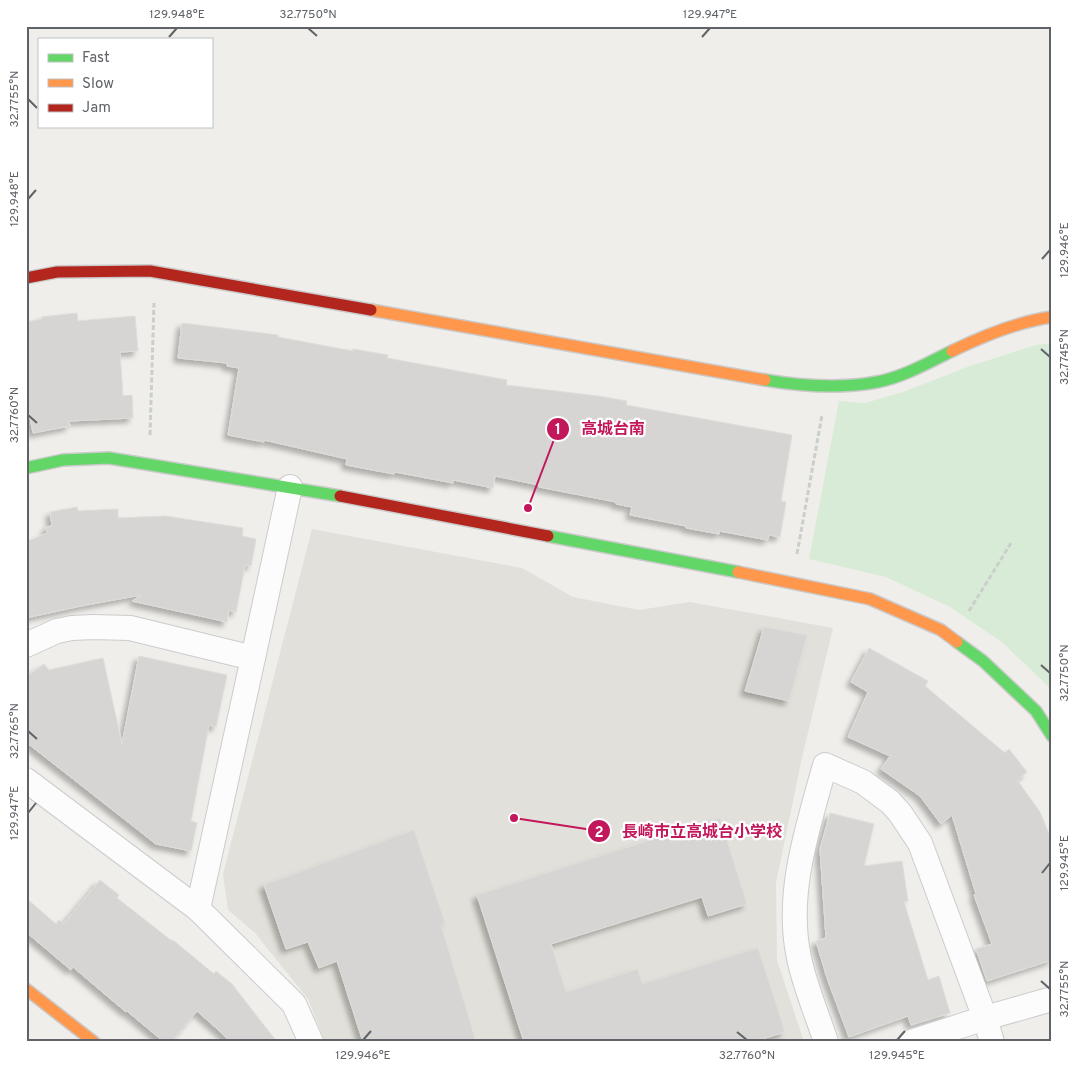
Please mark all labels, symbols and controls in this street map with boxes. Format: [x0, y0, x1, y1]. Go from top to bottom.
text: 129.948°E [149, 7, 205, 23]
text: 32.7750°N [279, 7, 337, 23]
text: 129.947°E [683, 7, 737, 23]
legend [38, 38, 212, 128]
text: Fast [82, 49, 110, 68]
text: 32.7755°N [7, 70, 23, 128]
text: Slow [82, 75, 114, 94]
text: Jam [82, 99, 111, 118]
text: 129.948°E [7, 171, 23, 227]
text: 129.946°E [1057, 222, 1073, 278]
text: 32.7745°N [1057, 329, 1073, 385]
text: 32.7760°N [7, 387, 23, 443]
callout: 高城台南 [546, 413, 655, 444]
text: 高城台南 [581, 419, 645, 440]
text: 1 [555, 421, 561, 440]
text: 32.7750°N [1057, 644, 1073, 702]
text: 32.7765°N [7, 703, 23, 759]
text: 129.947°E [7, 786, 23, 840]
callout: 長崎市立高城台小学校 [587, 816, 792, 847]
text: 長崎市立高城台小学校 [622, 822, 782, 843]
text: 2 [594, 824, 604, 843]
text: 129.945°E [1057, 835, 1073, 891]
text: 32.7755°N [1057, 960, 1073, 1018]
text: 129.946°E [335, 1048, 391, 1064]
text: 32.7760°N [719, 1048, 775, 1064]
text: 129.945°E [869, 1048, 925, 1064]

